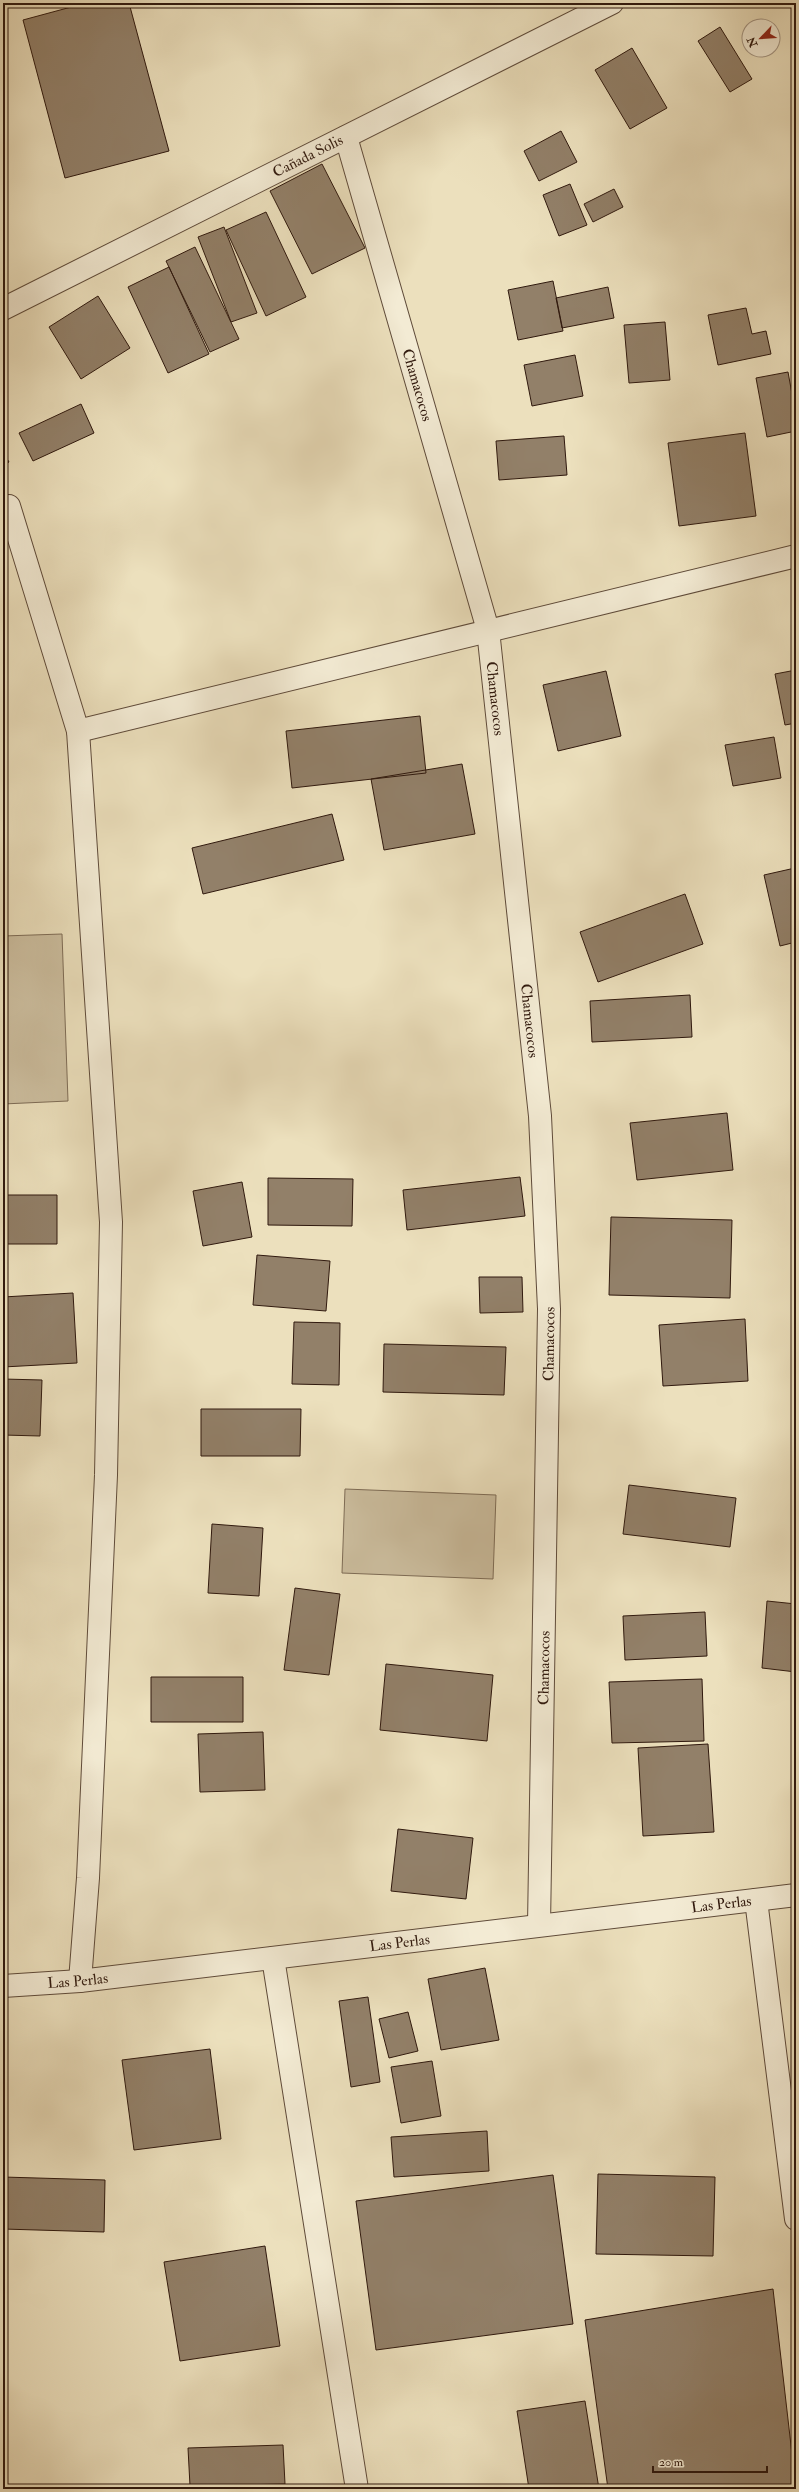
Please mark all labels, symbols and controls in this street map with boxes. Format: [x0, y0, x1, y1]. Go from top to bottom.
north arrow [741, 18, 781, 58]
text: N [744, 34, 761, 50]
street label: Cañada Solis [270, 131, 346, 182]
street label: Chamacocos [397, 347, 436, 423]
street label: Chamacocos [481, 661, 508, 737]
street label: Chamacocos [516, 983, 543, 1059]
street label: Chamacocos [539, 1307, 560, 1381]
street label: Chamacocos [534, 1631, 555, 1705]
street label: Las Perlas [690, 1891, 753, 1918]
street label: Las Perlas [368, 1930, 431, 1956]
street label: Las Perlas [47, 1969, 109, 1993]
scale bar [653, 2448, 767, 2474]
text: 20 m [659, 2455, 684, 2470]

